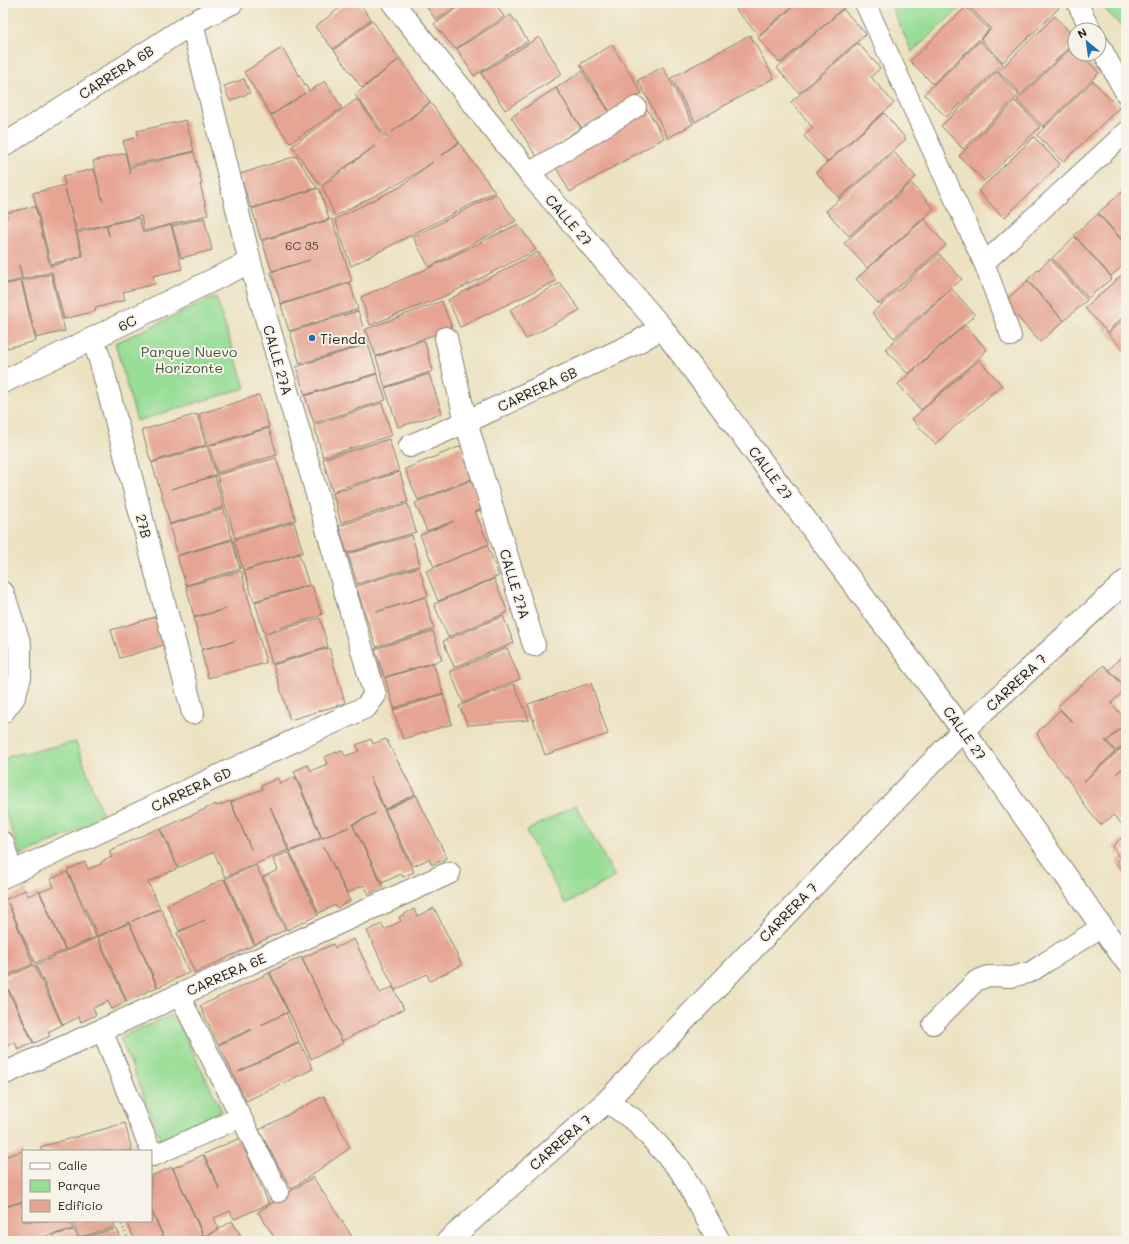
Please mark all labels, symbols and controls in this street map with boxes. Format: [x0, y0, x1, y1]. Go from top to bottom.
north arrow [1067, 22, 1107, 62]
text: N [1075, 24, 1089, 41]
street label: CARRERA 6B [75, 41, 157, 103]
street label: CALLE 27 [541, 190, 597, 250]
house number: 6C 35 [285, 237, 319, 253]
street label: 6C [115, 310, 139, 336]
street label: CALLE 27A [259, 323, 297, 397]
place label: Tienda [320, 329, 366, 348]
marker: Tienda [307, 333, 317, 343]
park label: Parque Nuevo Horizonte [141, 342, 237, 377]
street label: CARRERA 6B [494, 362, 580, 416]
street label: CALLE 27 [745, 442, 798, 504]
street label: 27B [132, 512, 156, 540]
street label: CALLE 27A [495, 547, 535, 621]
street label: CARRERA 7 [982, 649, 1051, 715]
street label: CALLE 27 [939, 702, 991, 764]
street label: CARRERA 6D [148, 762, 234, 816]
street label: CARRERA 7 [755, 878, 822, 946]
street label: CARRERA 6E [183, 948, 269, 1000]
street label: CARRERA 7 [525, 1110, 595, 1174]
legend [22, 1150, 152, 1222]
text: Calle [58, 1157, 88, 1173]
text: Parque [58, 1177, 101, 1193]
text: Edificio [58, 1197, 102, 1213]

